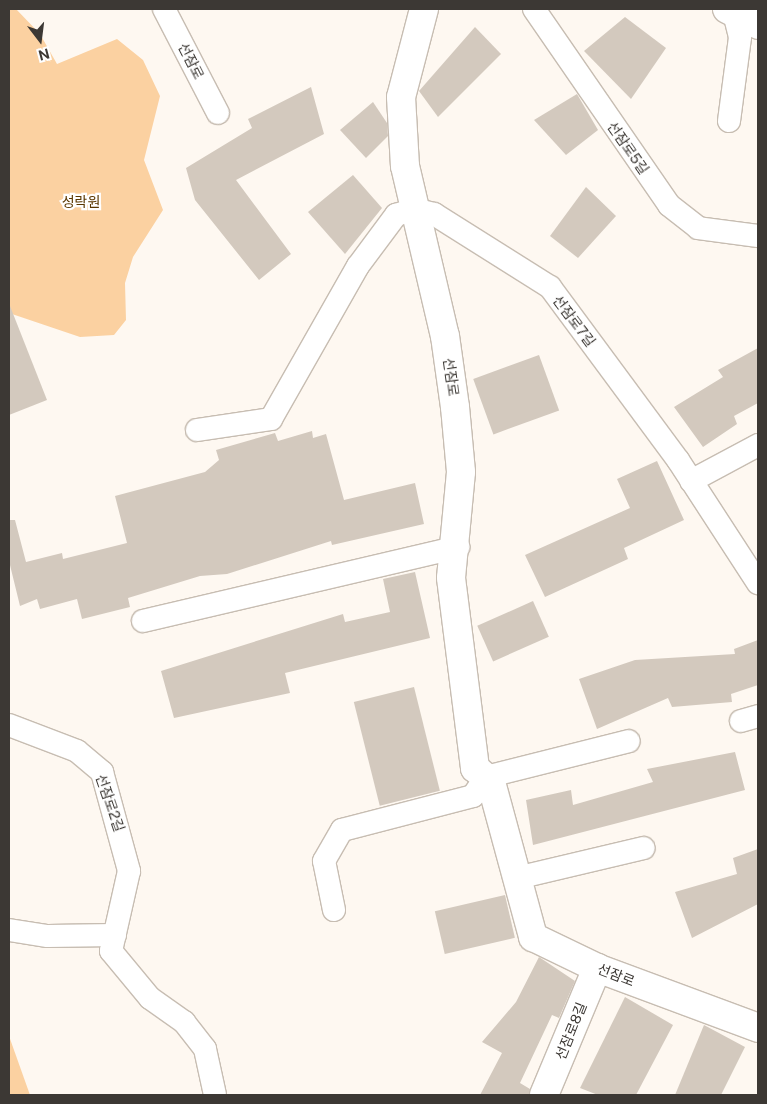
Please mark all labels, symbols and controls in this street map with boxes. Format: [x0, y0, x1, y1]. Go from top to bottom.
north arrow [15, 15, 65, 65]
street label: 선잠로 [175, 40, 207, 82]
text: N [37, 45, 51, 64]
street label: 선잠로5길 [604, 118, 652, 178]
park label: 성락원 [62, 194, 100, 210]
street label: 선잠로7길 [549, 292, 599, 350]
street label: 선잠로 [440, 357, 462, 397]
street label: 선잠로2길 [92, 772, 128, 834]
street label: 선잠로 [595, 960, 637, 990]
street label: 선잠로8길 [552, 1000, 590, 1062]

